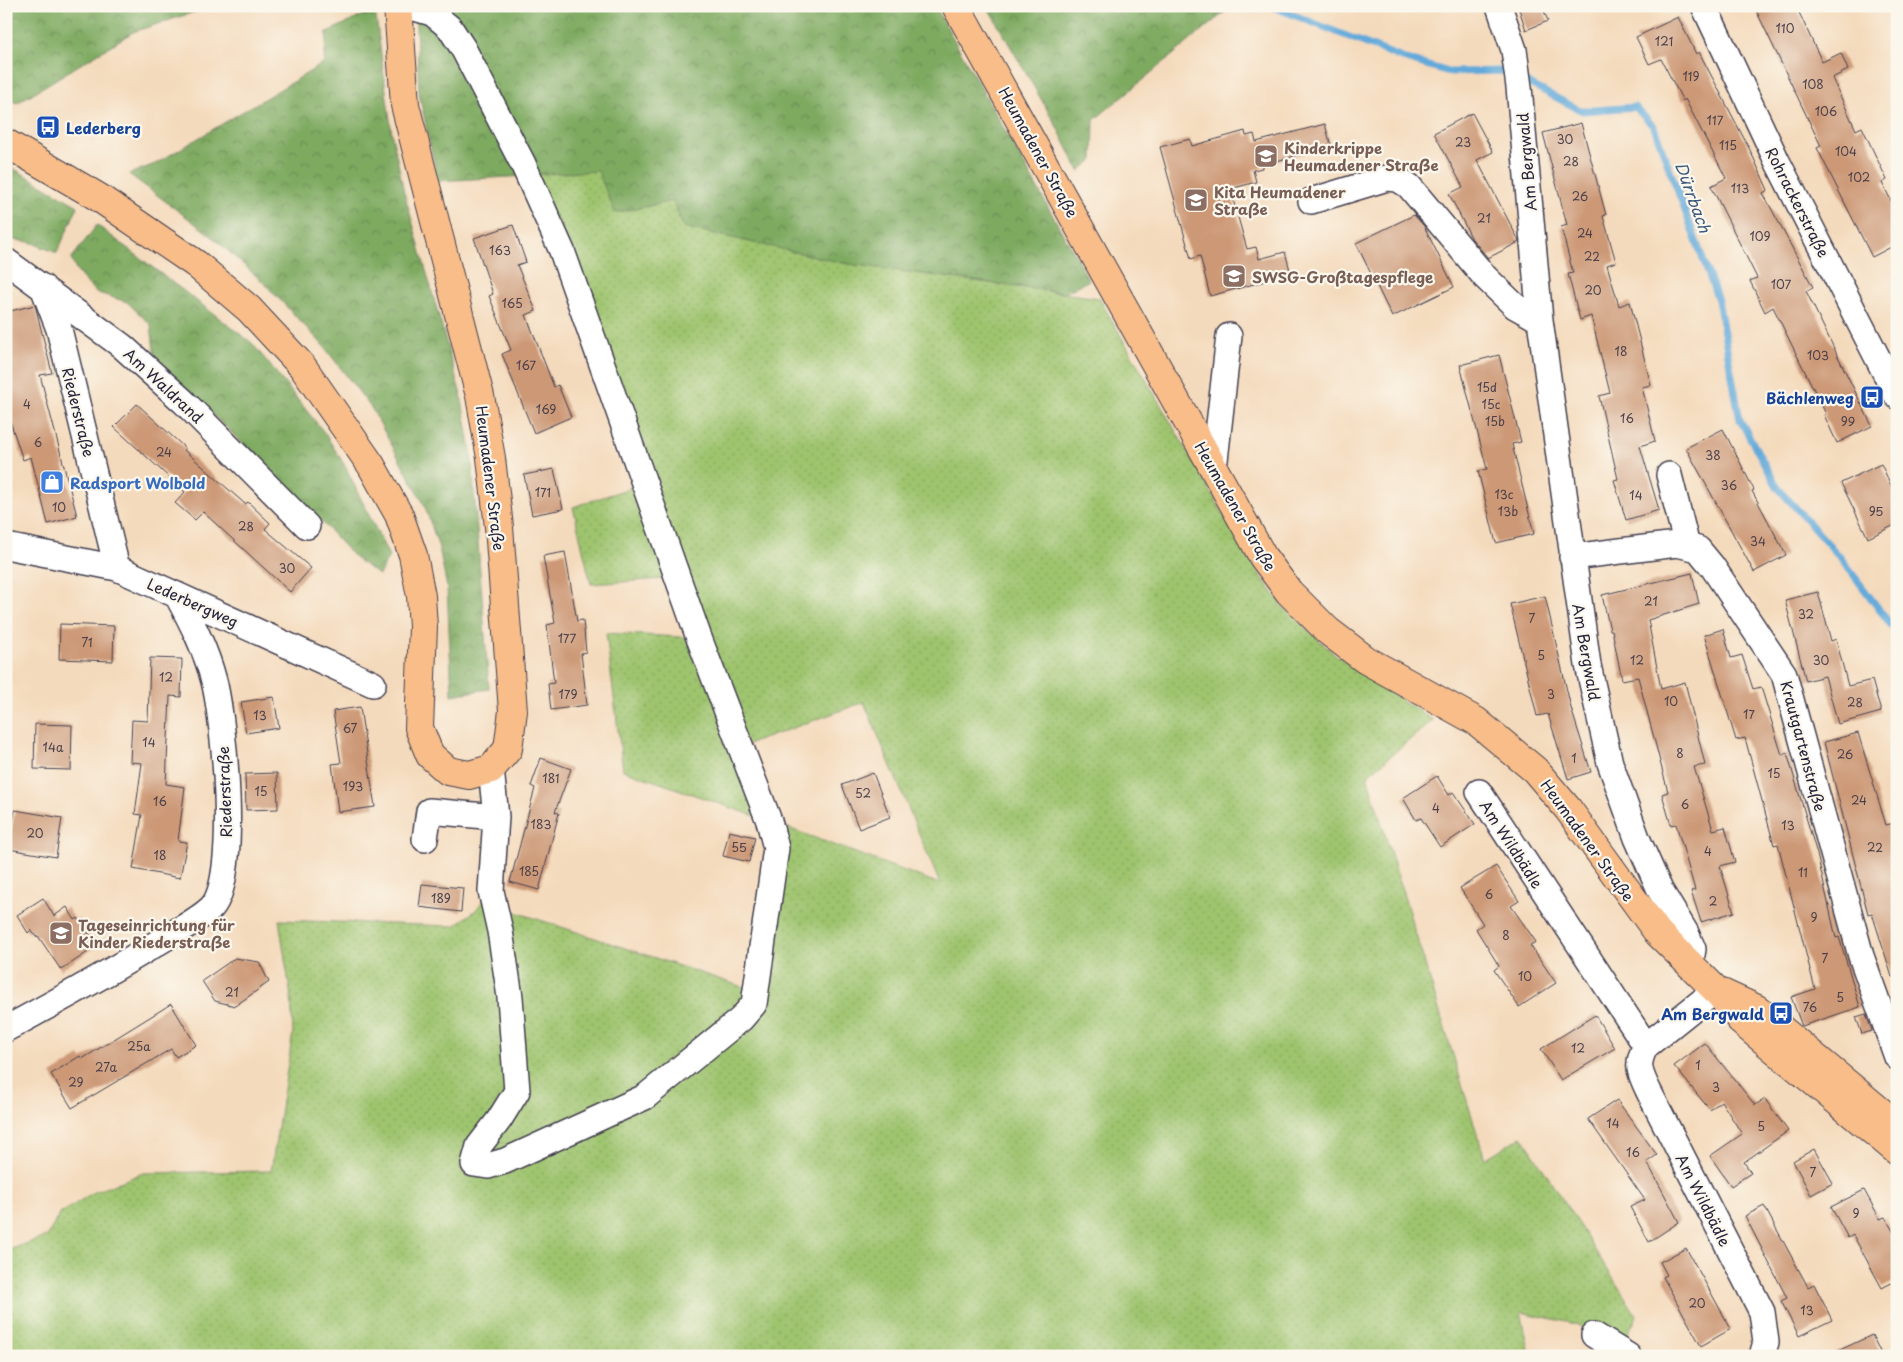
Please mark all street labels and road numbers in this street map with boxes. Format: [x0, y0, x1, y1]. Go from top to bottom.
street label: Heumadener Straße [994, 83, 1084, 221]
street label: Am Bergwald [1510, 112, 1542, 212]
street label: Rohrackerstraße [1760, 143, 1836, 261]
street label: Am Waldrand [119, 342, 209, 428]
street label: Riederstraße [57, 365, 101, 459]
street label: Heumadener Straße [471, 404, 511, 552]
street label: Heumadener Straße [1190, 437, 1282, 575]
street label: Lederbergweg [144, 572, 242, 632]
street label: Am Bergwald [1567, 602, 1607, 702]
street label: Krautgartenstraße [1776, 678, 1832, 814]
street label: Riederstraße [211, 746, 237, 838]
street label: Heumadener Straße [1536, 774, 1640, 906]
street label: Am Wildbädle [1475, 795, 1549, 893]
street label: Am Wildbädle [1671, 1150, 1737, 1250]

